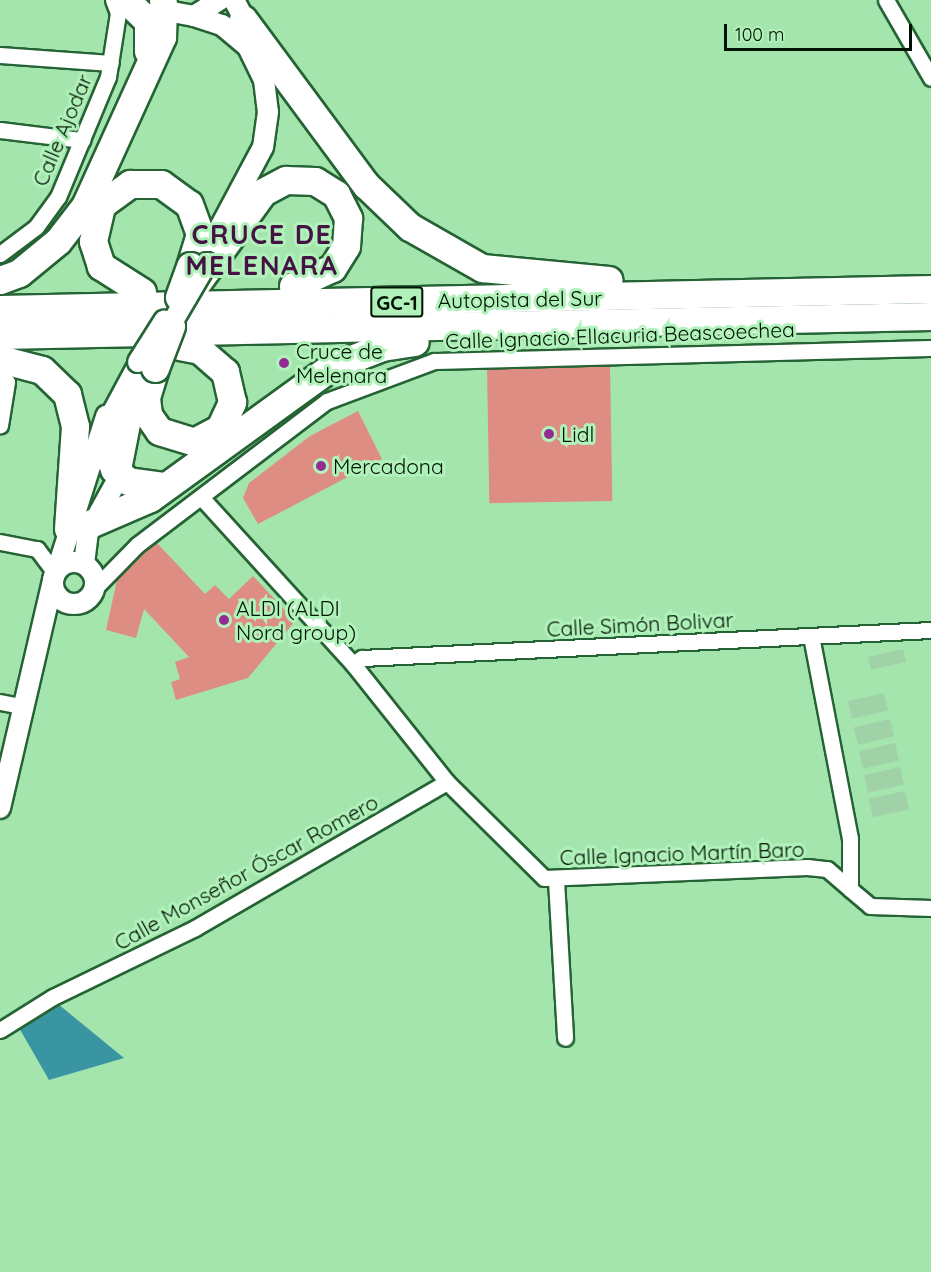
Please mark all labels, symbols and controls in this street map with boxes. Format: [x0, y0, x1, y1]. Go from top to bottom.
scale bar [727, 12, 914, 50]
text: 100 m [735, 23, 784, 46]
street label: Calle Ajodar [27, 70, 97, 190]
district label: CRUCE DE MELENARA [185, 218, 339, 281]
road number: GC-1 [370, 285, 424, 319]
street label: Autopista del Sur [437, 285, 603, 313]
street label: Calle Ignacio Ellacuria Beascoechea [445, 316, 795, 354]
place label: Cruce de Melenara [296, 338, 387, 388]
marker: Cruce de Melenara [277, 356, 291, 370]
place label: Lidl [561, 421, 594, 447]
marker: Lidl [542, 427, 556, 441]
place label: Mercadona [333, 453, 444, 479]
marker: Mercadona [314, 459, 328, 473]
place label: ALDI (ALDI Nord group) [236, 595, 356, 645]
street label: Calle Simón Bolivar [546, 607, 734, 641]
marker: ALDI (ALDI Nord group) [217, 613, 231, 627]
street label: Calle Monseñor Óscar Romero [110, 789, 382, 955]
street label: Calle Ignacio Martín Baro [559, 836, 805, 870]

